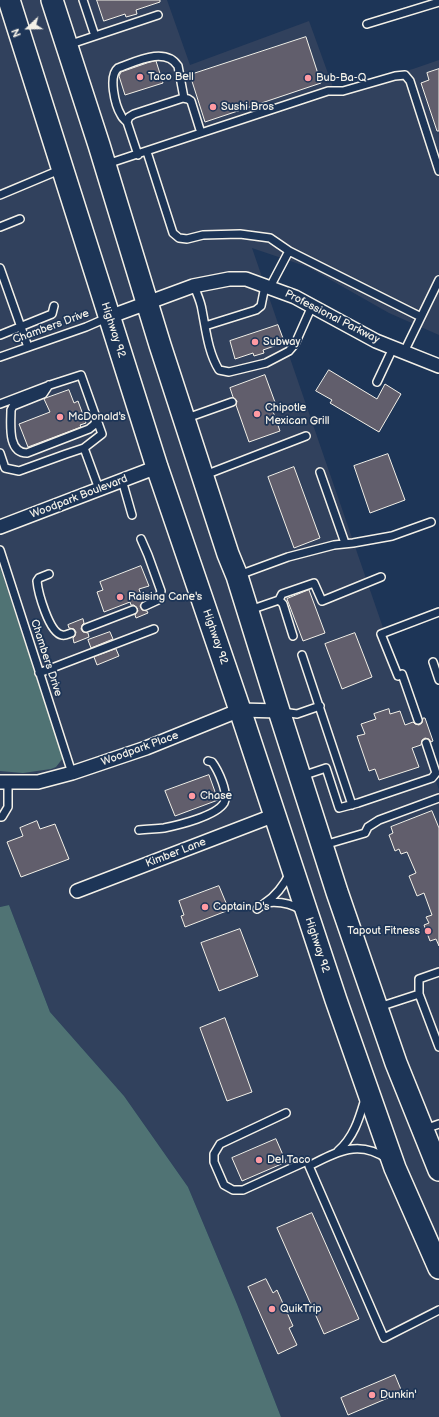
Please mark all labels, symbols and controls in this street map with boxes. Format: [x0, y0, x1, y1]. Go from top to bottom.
north arrow [8, 8, 48, 48]
text: N [9, 26, 24, 39]
place label: Taco Bell [148, 70, 194, 84]
place label: Bub-Ba-Q [316, 71, 366, 85]
marker: Taco Bell [135, 72, 145, 82]
marker: Bub-Ba-Q [303, 73, 313, 83]
place label: Sushi Bros [221, 100, 274, 114]
marker: Sushi Bros [208, 102, 218, 112]
street label: Professional Parkway [282, 287, 382, 347]
street label: Highway 92 [98, 301, 128, 359]
street label: Chambers Drive [11, 307, 91, 347]
place label: Subway [263, 335, 300, 349]
marker: Subway [250, 337, 260, 347]
place label: Chipotle Mexican Grill [265, 401, 330, 427]
marker: Chipotle Mexican Grill [252, 409, 262, 419]
place label: McDonald's [68, 410, 126, 424]
marker: McDonald's [55, 412, 65, 422]
street label: Woodpark Boulevard [28, 472, 130, 522]
place label: Raising Cane's [128, 590, 202, 604]
marker: Raising Cane's [115, 592, 125, 602]
street label: Highway 92 [199, 608, 231, 666]
street label: Chambers Drive [27, 618, 65, 698]
street label: Woodpark Place [100, 729, 180, 769]
place label: Chase [200, 789, 232, 803]
marker: Chase [187, 791, 197, 801]
street label: Kimber Lane [144, 835, 208, 871]
place label: Captain D's [213, 900, 270, 914]
marker: Captain D's [200, 902, 210, 912]
street label: Highway 92 [302, 916, 332, 974]
place label: Tapout Fitness [347, 924, 420, 938]
marker: Tapout Fitness [423, 926, 433, 936]
place label: Del Taco [267, 1153, 311, 1167]
marker: Del Taco [254, 1155, 264, 1165]
place label: QuikTrip [280, 1302, 322, 1316]
marker: QuikTrip [267, 1304, 277, 1314]
place label: Dunkin' [380, 1388, 417, 1402]
marker: Dunkin' [367, 1390, 377, 1400]

